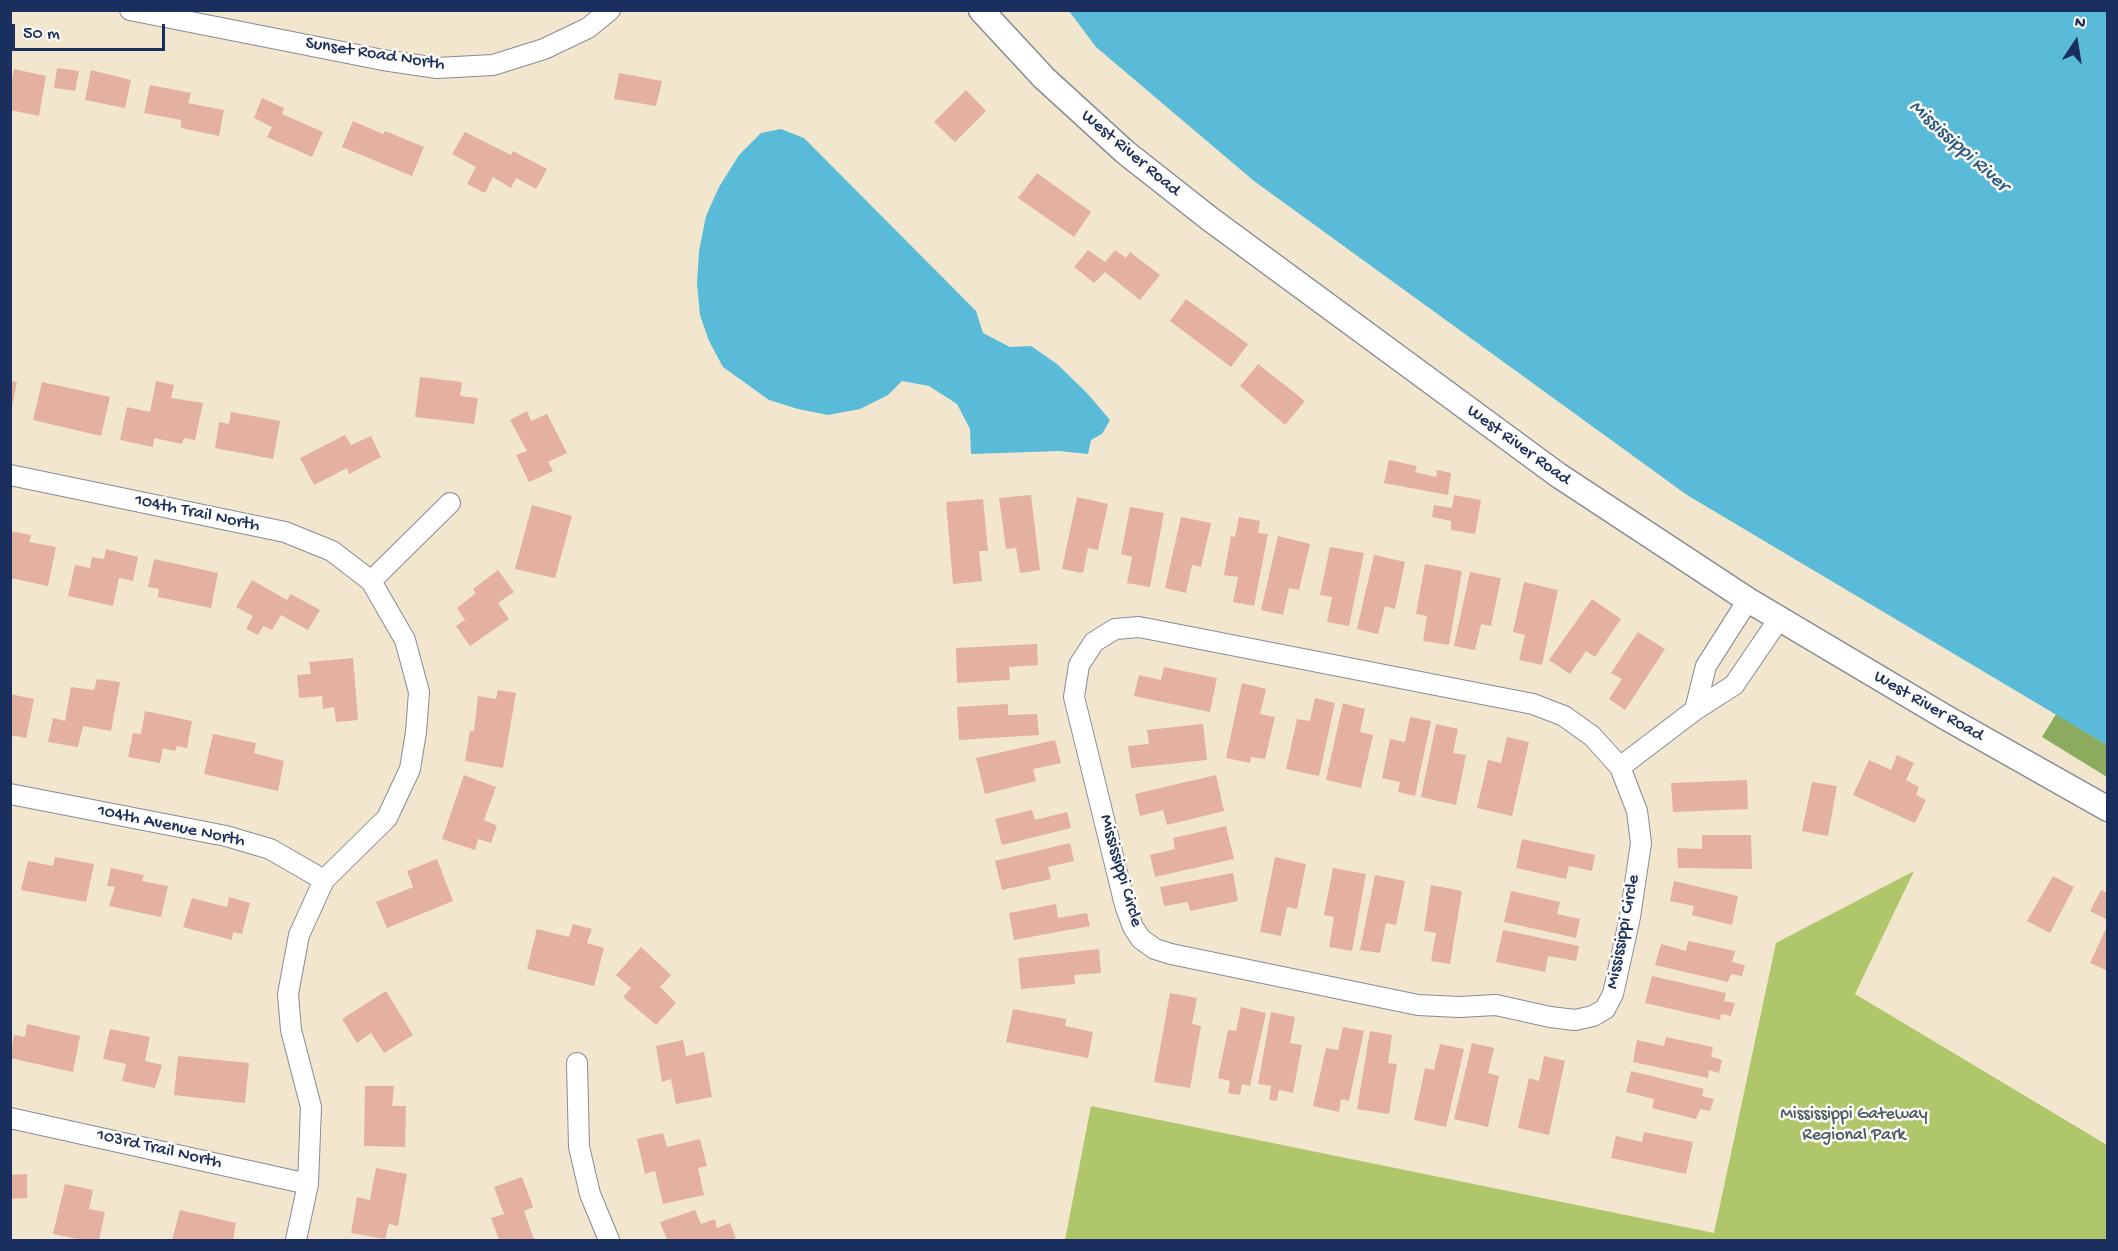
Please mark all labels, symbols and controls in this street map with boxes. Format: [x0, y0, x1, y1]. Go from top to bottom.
scale bar [15, 12, 168, 50]
north arrow [2046, 12, 2106, 72]
text: N [2073, 14, 2087, 34]
text: 50 m [23, 24, 60, 45]
street label: Sunset Road North [304, 33, 446, 77]
water label: Mississippi River [1903, 96, 2013, 198]
street label: West River Road [1076, 106, 1184, 202]
street label: West River Road [1462, 401, 1574, 491]
street label: 104th Trail North [133, 490, 261, 538]
street label: West River Road [1869, 667, 1987, 747]
street label: 104th Avenue North [95, 801, 247, 853]
street label: Mississippi Circle [1094, 812, 1146, 930]
street label: Mississippi Circle [1602, 873, 1646, 991]
park label: Mississippi Gateway Regional Park [1780, 1104, 1928, 1146]
street label: 103rd Trail North [94, 1125, 224, 1175]

